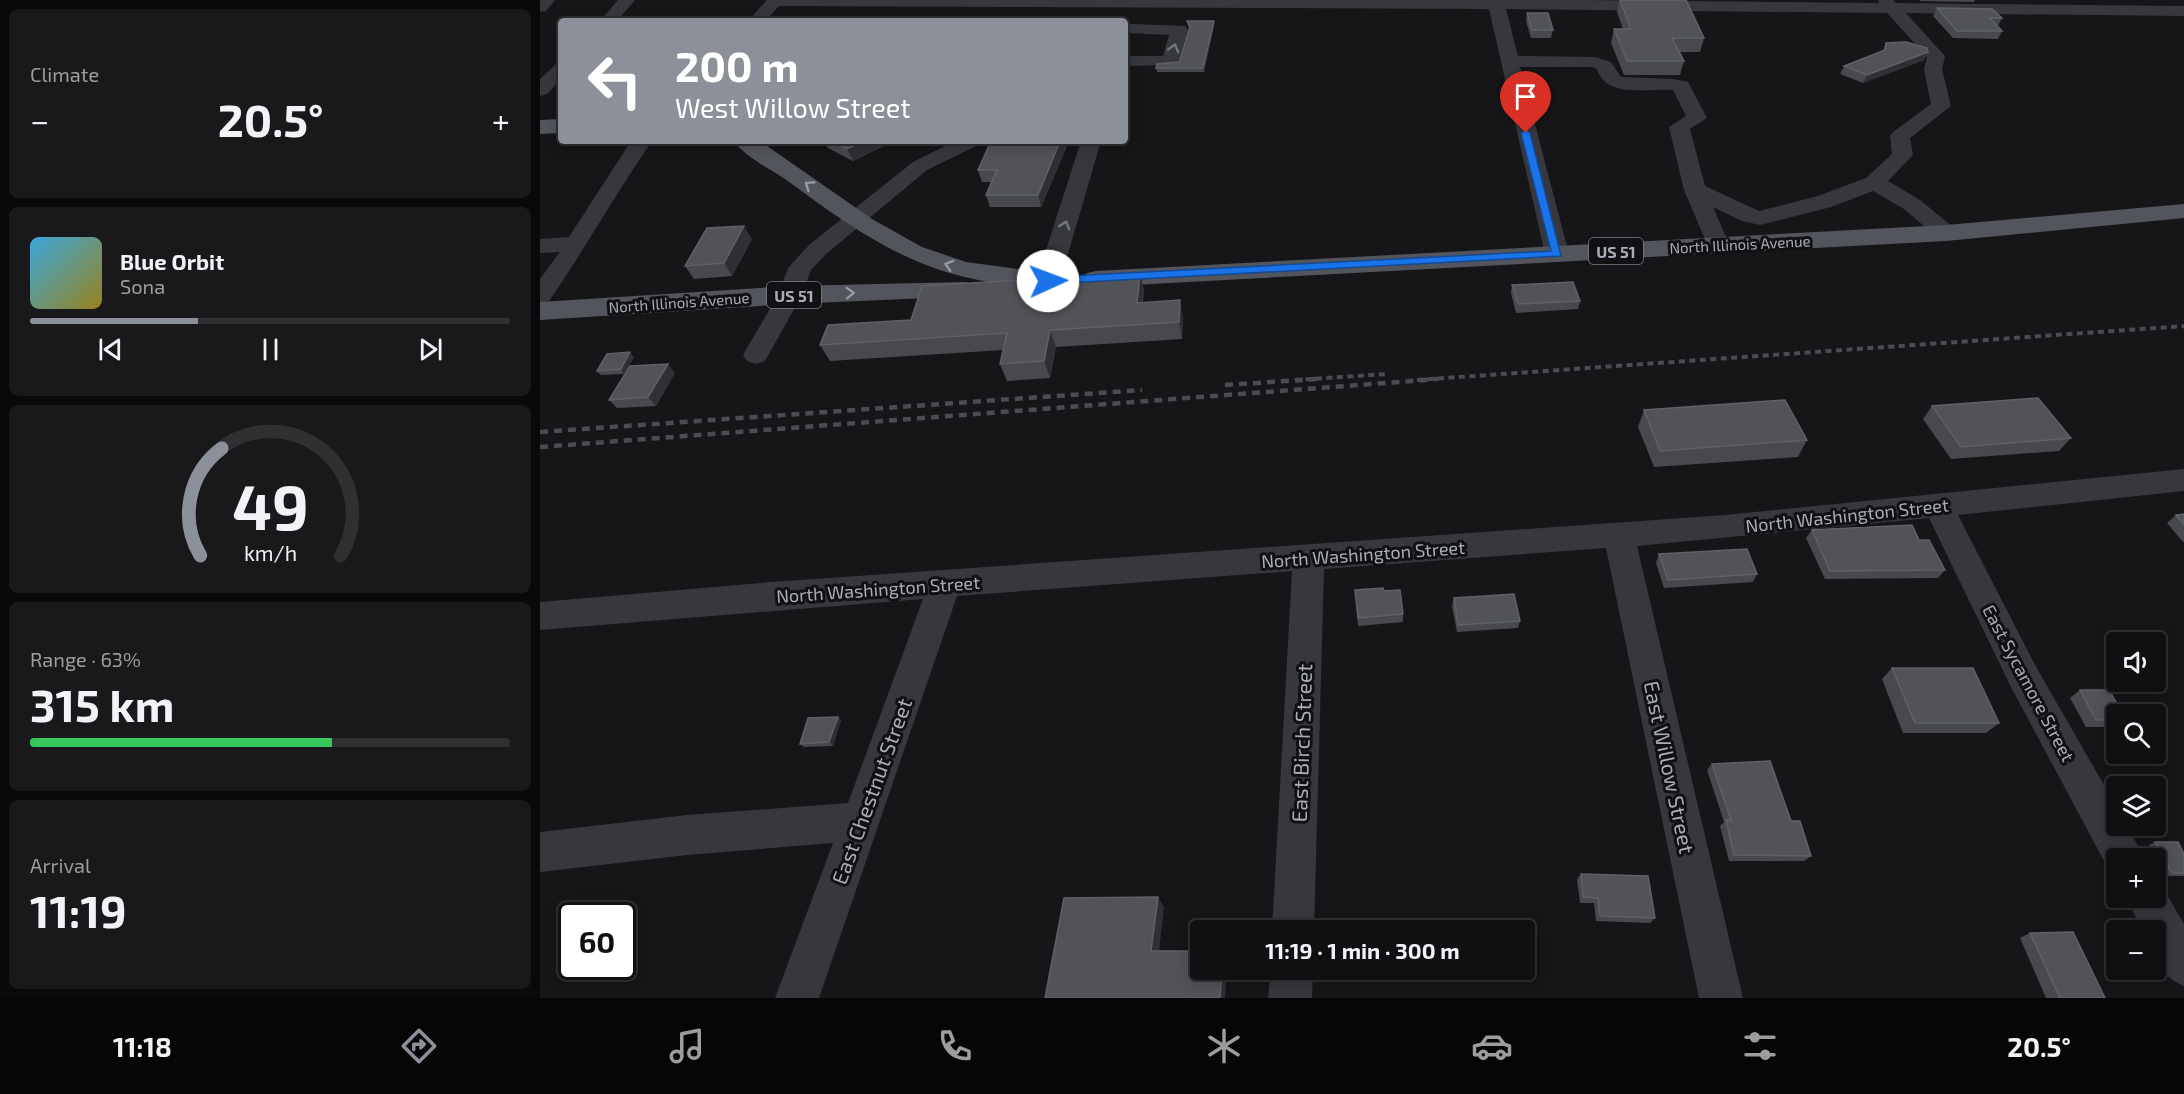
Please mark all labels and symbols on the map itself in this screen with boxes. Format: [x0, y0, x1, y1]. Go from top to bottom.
one-way arrow [1167, 43, 1179, 54]
pin [1500, 71, 1551, 133]
one-way arrow [805, 181, 816, 192]
one-way arrow [1058, 220, 1070, 231]
street label: North Illinois Avenue [1669, 231, 1811, 257]
road number: US 51 [1589, 238, 1643, 264]
position arrow [1016, 249, 1080, 313]
one-way arrow [944, 260, 954, 272]
road number: US 51 [767, 282, 821, 308]
one-way arrow [845, 286, 854, 299]
street label: North Illinois Avenue [608, 288, 750, 316]
street label: North Washington Street [1744, 493, 1950, 537]
street label: North Washington Street [1260, 536, 1466, 572]
street label: North Washington Street [775, 571, 981, 607]
street label: East Sycamore Street [1978, 601, 2080, 765]
street label: East Birch Street [1286, 663, 1316, 823]
street label: East Willow Street [1640, 678, 1700, 856]
street label: East Chestnut Street [826, 695, 916, 887]
speed limit sign: 60 [558, 902, 636, 980]

